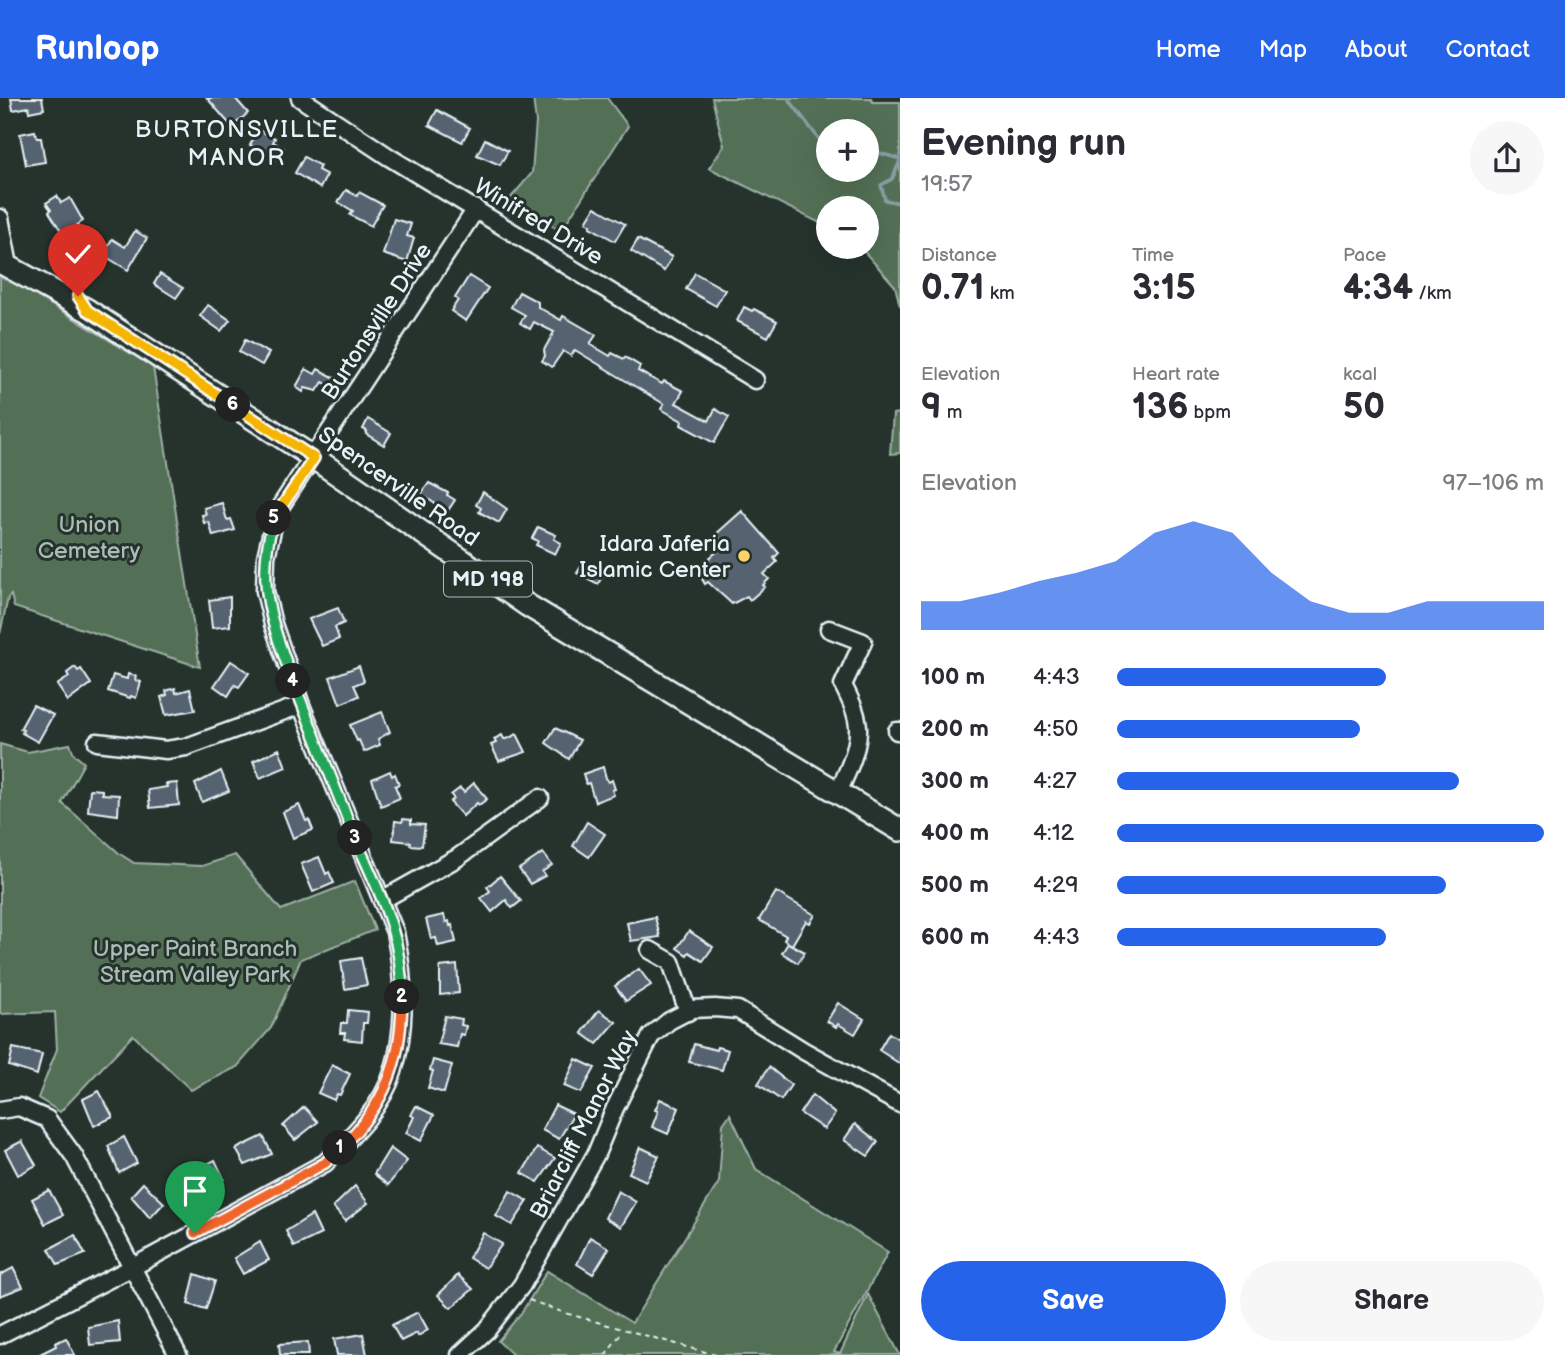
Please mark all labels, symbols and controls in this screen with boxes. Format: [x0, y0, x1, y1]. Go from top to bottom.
text: Runloop [35, 29, 159, 69]
text: Home [1156, 35, 1221, 64]
text: Map [1259, 35, 1307, 64]
text: About [1345, 35, 1407, 64]
text: Contact [1445, 35, 1530, 64]
district label: BURTONSVILLE MANOR [135, 115, 339, 172]
map controls [816, 119, 879, 259]
button: + [816, 119, 879, 182]
text: Evening run [921, 121, 1126, 166]
button: share [1470, 121, 1544, 195]
text: 19:57 [921, 170, 972, 198]
street label: Winifred Drive [469, 172, 608, 271]
button: − [816, 196, 879, 259]
pin [48, 224, 108, 296]
icon: check [59, 235, 97, 273]
street label: Burtonsville Drive [316, 238, 438, 405]
text: Distance [921, 244, 997, 267]
text: Time [1132, 244, 1174, 267]
text: Pace [1343, 244, 1386, 267]
text: 0.71 [921, 267, 985, 310]
text: 3:15 [1132, 267, 1196, 310]
text: 4:34 [1343, 267, 1413, 310]
text: km [985, 282, 1015, 305]
text: /km [1413, 282, 1452, 305]
text: Elevation [921, 363, 1000, 386]
text: Heart rate [1132, 363, 1220, 386]
text: kcal [1343, 363, 1377, 386]
text: 9 [921, 386, 942, 429]
text: 136 [1132, 386, 1188, 429]
text: 50 [1343, 386, 1385, 429]
pin: 6 [216, 388, 250, 422]
text: 6 [227, 393, 238, 416]
text: m [942, 401, 962, 424]
text: bpm [1188, 401, 1231, 424]
street label: Spencerville Road [313, 421, 484, 553]
text: Elevation [921, 469, 1017, 497]
text: 97–106 m [1443, 469, 1544, 497]
pin: 5 [256, 500, 292, 536]
text: 5 [268, 506, 279, 529]
park label: Union Cemetery [38, 511, 141, 565]
place label: Idara Jaferia Islamic Center [579, 530, 731, 584]
marker: Idara Jaferia Islamic Center [736, 548, 752, 564]
road number: MD 198 [444, 561, 532, 596]
text: 100 m [921, 663, 985, 691]
text: 4:43 [1033, 663, 1080, 691]
pin: 4 [276, 664, 310, 698]
text: 4 [287, 669, 298, 692]
text: 200 m [921, 715, 989, 743]
text: 4:50 [1033, 715, 1078, 743]
text: 300 m [921, 767, 989, 795]
text: 4:27 [1033, 767, 1077, 795]
text: 400 m [921, 819, 989, 847]
text: 4:12 [1033, 819, 1074, 847]
pin: 3 [338, 820, 372, 856]
text: 3 [349, 826, 360, 849]
text: 500 m [921, 871, 989, 899]
text: 4:29 [1033, 871, 1079, 899]
text: 600 m [921, 923, 989, 951]
text: 4:43 [1033, 923, 1080, 951]
park label: Upper Paint Branch Stream Valley Park [93, 935, 297, 989]
pin: 2 [384, 979, 420, 1014]
text: 2 [396, 985, 407, 1008]
street label: Briarcliff Manor Way [524, 1025, 644, 1223]
pin: 1 [322, 1130, 358, 1166]
text: 1 [336, 1136, 344, 1159]
pin [165, 1161, 225, 1233]
icon: arrive [176, 1172, 214, 1210]
button: Save [921, 1261, 1226, 1341]
button: Share [1240, 1261, 1544, 1341]

